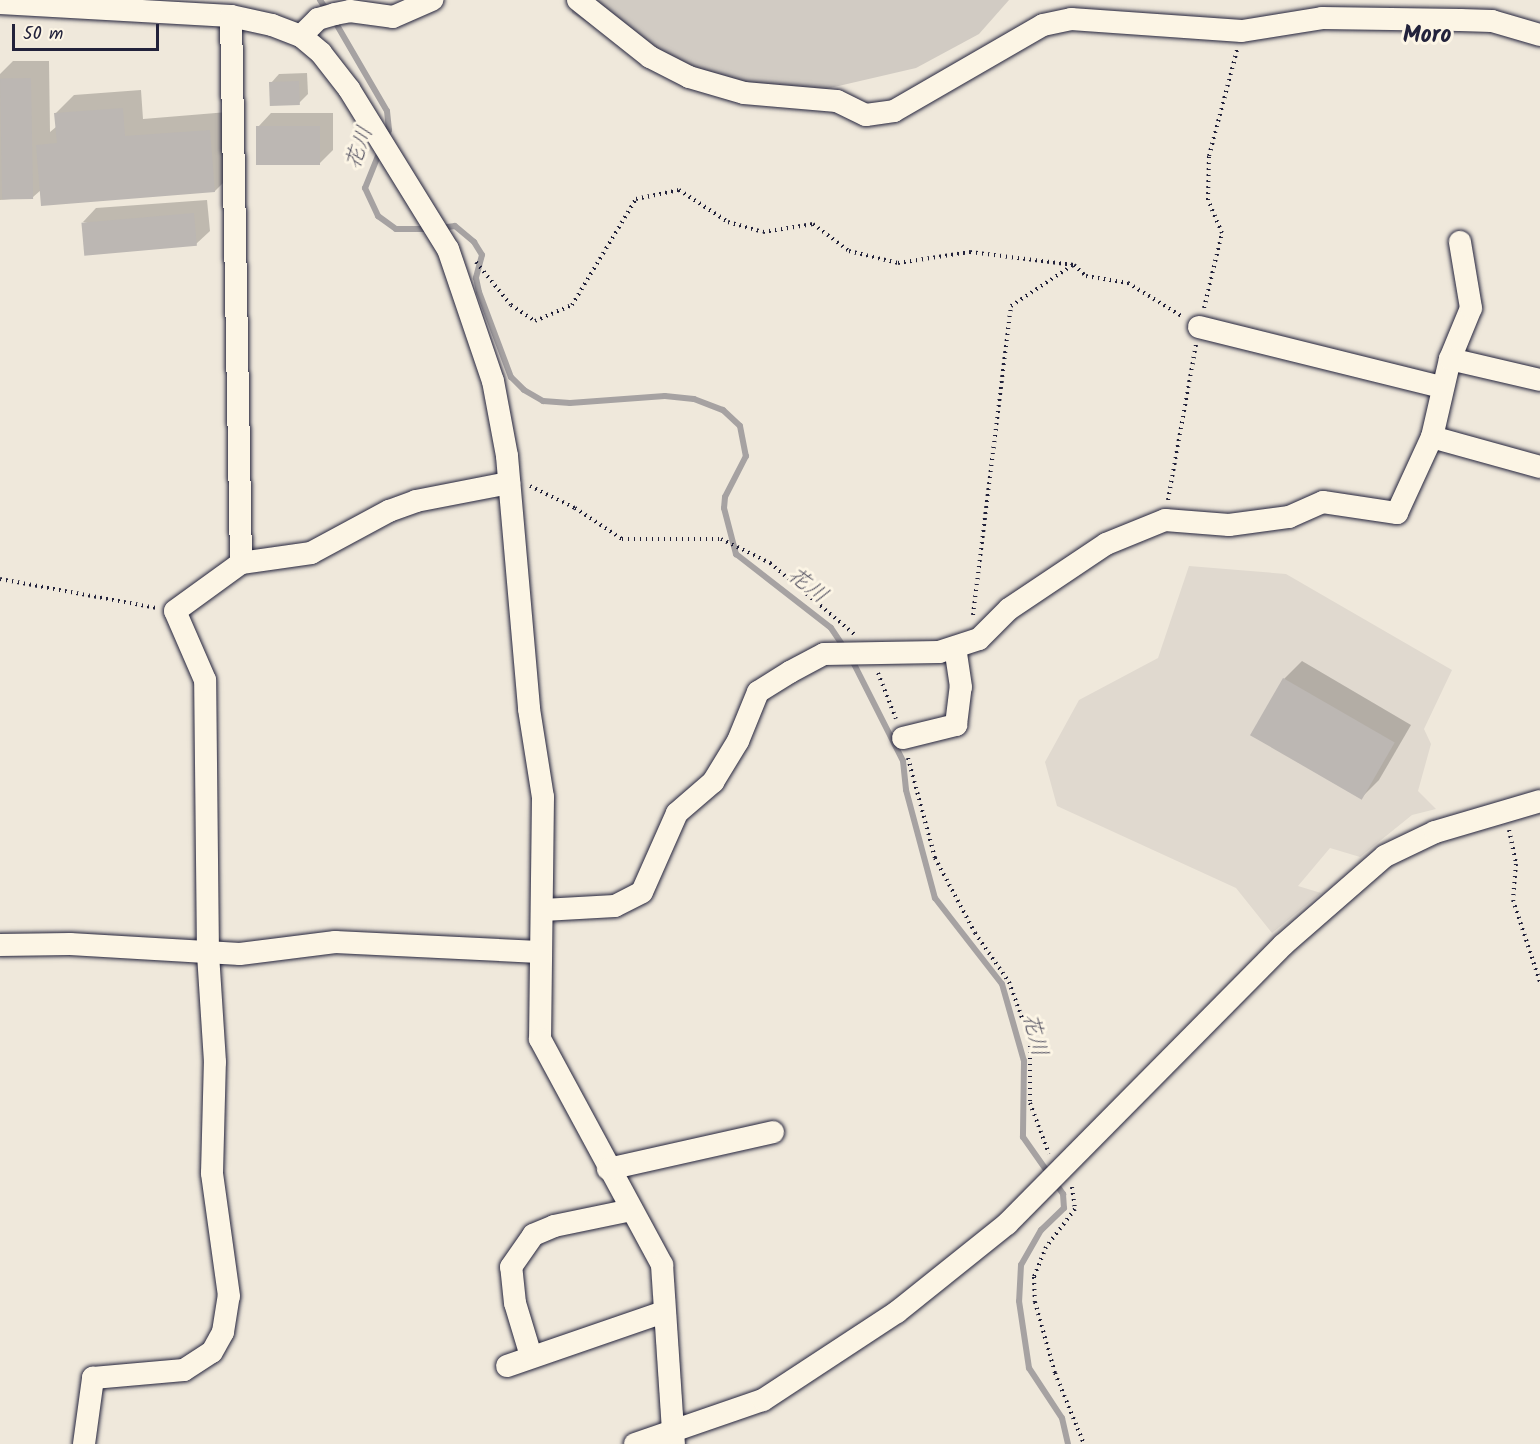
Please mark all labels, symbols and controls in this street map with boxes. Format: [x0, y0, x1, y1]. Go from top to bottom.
scale bar [15, 12, 162, 50]
text: 50 m [23, 20, 63, 49]
district label: Moro [1403, 22, 1451, 50]
water label: 花川 [340, 123, 380, 173]
water label: 花川 [782, 562, 832, 610]
water label: 花川 [1016, 1010, 1052, 1060]

